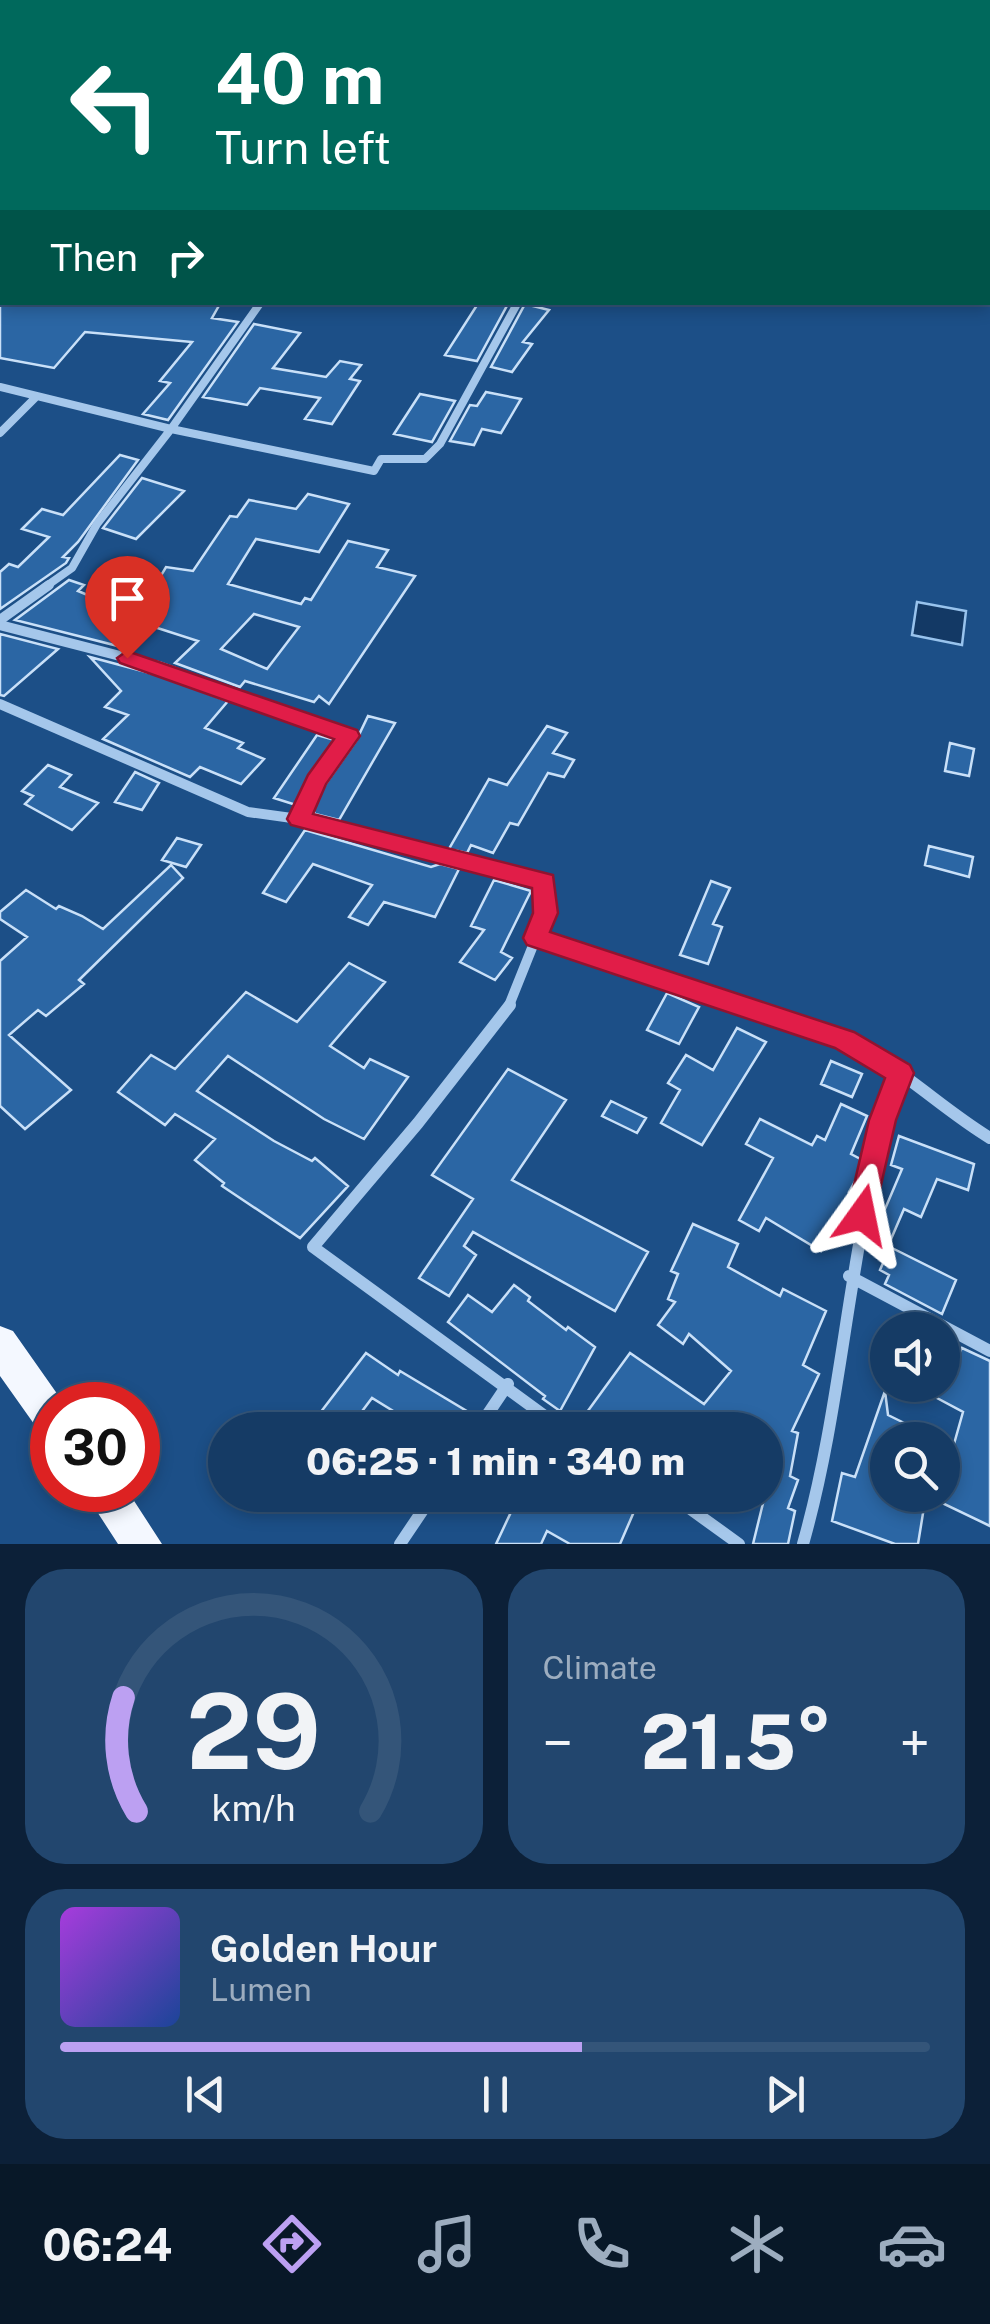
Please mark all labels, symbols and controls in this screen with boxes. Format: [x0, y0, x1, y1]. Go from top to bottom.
text: 40 m [215, 37, 385, 120]
icon: left [50, 40, 180, 170]
text: Turn left [215, 121, 391, 174]
icon: right [158, 230, 213, 285]
text: Then [50, 235, 138, 280]
pin [85, 556, 170, 659]
icon: arrive [100, 571, 155, 626]
position arrow [810, 1163, 914, 1267]
map controls [870, 1312, 960, 1512]
button: sound [870, 1312, 960, 1402]
speed limit sign: 30 [30, 1382, 160, 1512]
button: search [870, 1422, 960, 1512]
text: 06:25 · 1 min · 340 m [306, 1439, 685, 1484]
text: Climate [543, 1649, 657, 1686]
text: 29 [186, 1670, 321, 1792]
text: 21.5° [641, 1698, 832, 1786]
text: − [543, 1711, 573, 1775]
text: + [900, 1711, 930, 1775]
text: km/h [212, 1787, 296, 1829]
text: Golden Hour [210, 1926, 437, 1971]
text: Lumen [210, 1971, 312, 2008]
icon: previous [178, 2067, 233, 2122]
icon: pause [468, 2067, 523, 2122]
icon: next [758, 2067, 813, 2122]
icon: directions [257, 2209, 327, 2279]
icon: music [412, 2209, 482, 2279]
icon: phone [567, 2209, 637, 2279]
icon: climate [722, 2209, 792, 2279]
icon: car [877, 2209, 947, 2279]
text: 06:24 [43, 2218, 172, 2271]

